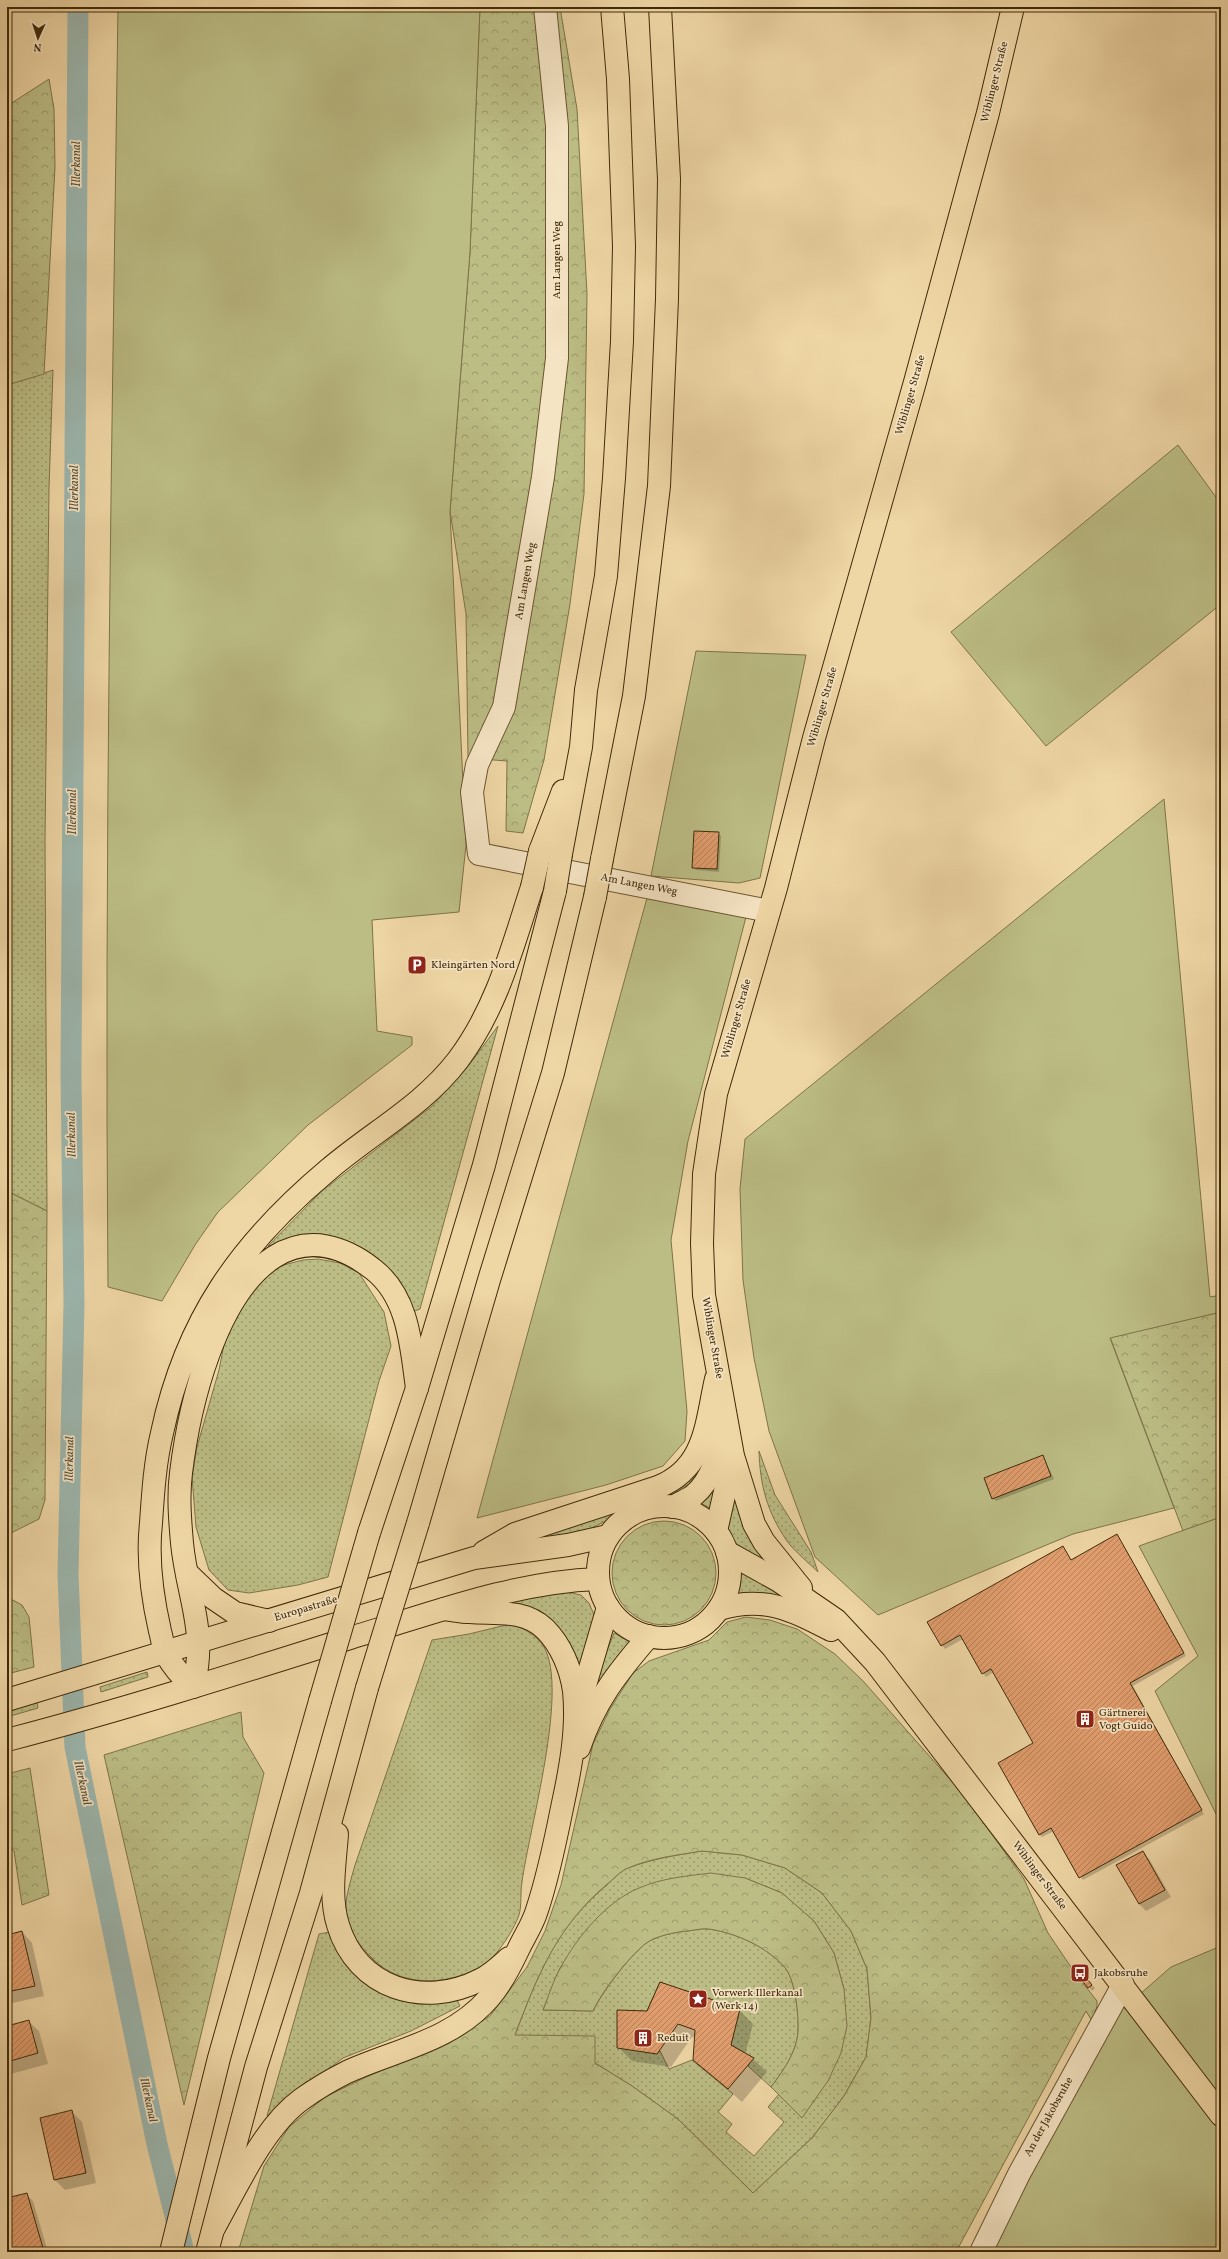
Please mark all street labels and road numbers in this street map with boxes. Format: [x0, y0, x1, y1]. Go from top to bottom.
street label: Wiblinger Straße [978, 40, 1012, 124]
street label: Am Langen Weg [550, 221, 565, 299]
street label: Wiblinger Straße [892, 353, 930, 437]
street label: Am Langen Weg [512, 541, 540, 621]
street label: Wiblinger Straße [804, 665, 842, 749]
street label: Am Langen Weg [599, 870, 679, 900]
street label: Wiblinger Straße [718, 977, 756, 1061]
street label: Wiblinger Straße [697, 1296, 727, 1380]
street label: Europastraße [272, 1592, 340, 1626]
street label: Wiblinger Straße [1008, 1839, 1070, 1913]
street label: An der Jakobsruhe [1021, 2075, 1077, 2159]

